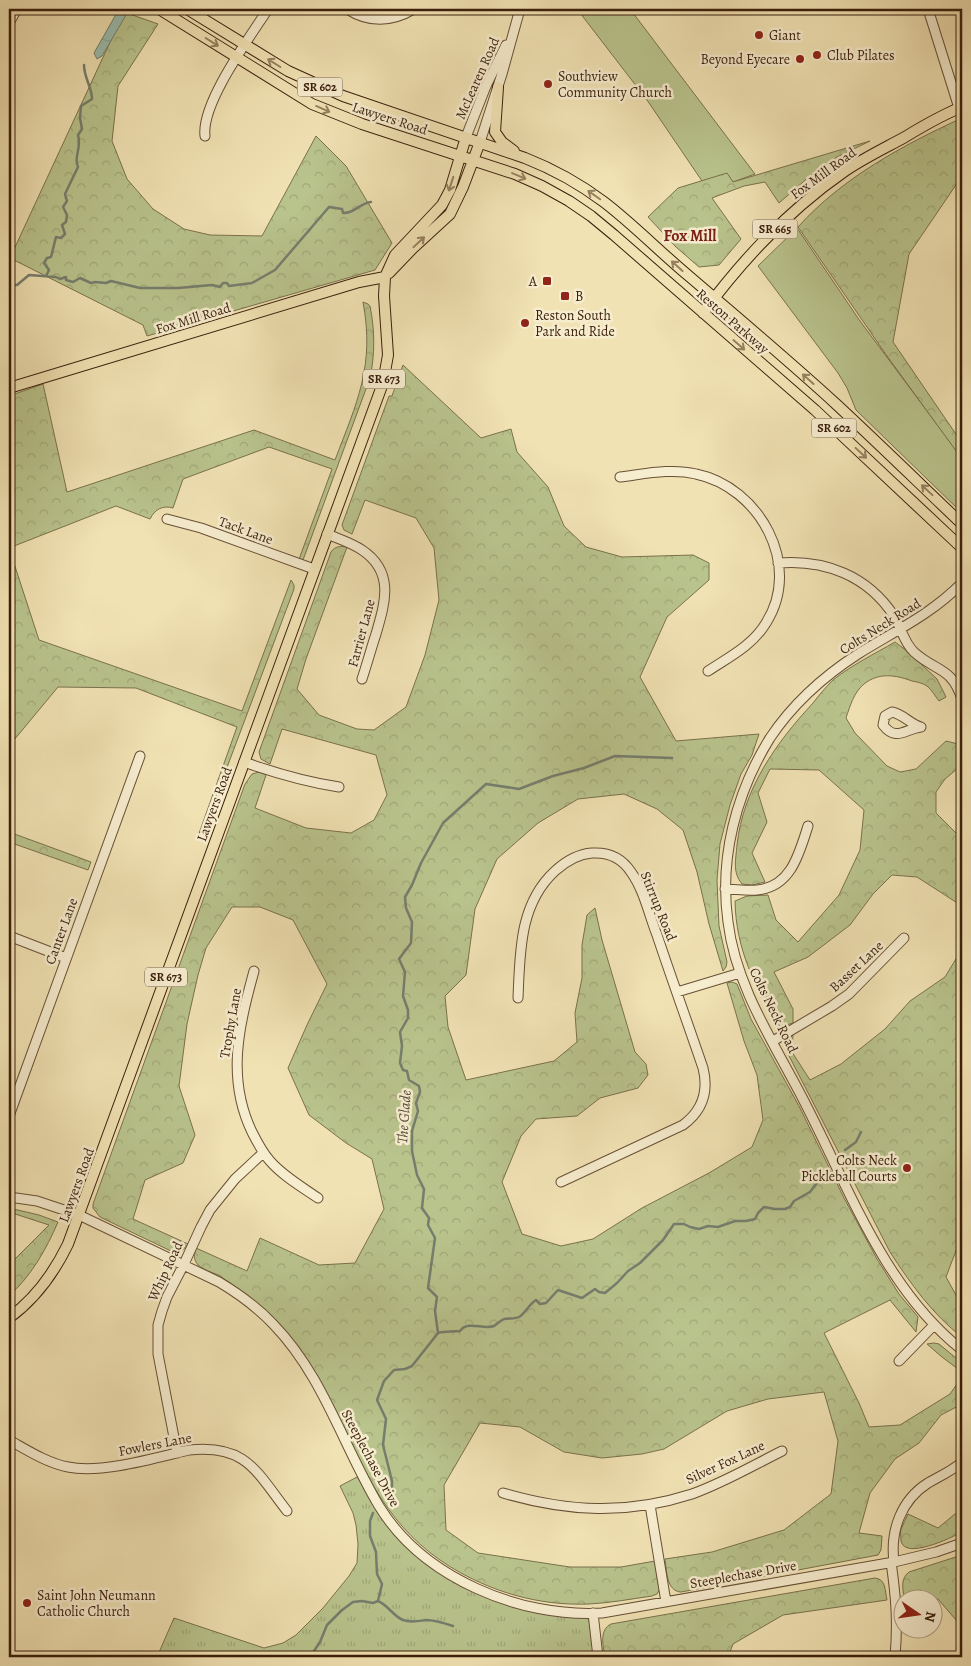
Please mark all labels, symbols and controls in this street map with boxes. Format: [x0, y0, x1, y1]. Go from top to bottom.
place label: Giant [769, 26, 801, 45]
marker: Giant [753, 29, 765, 41]
street label: McLearen Road [451, 34, 504, 122]
one-way arrow [205, 38, 219, 48]
place label: Club Pilates [827, 46, 895, 65]
marker: Club Pilates [811, 49, 823, 61]
place label: Beyond Eyecare [701, 50, 790, 69]
marker: Beyond Eyecare [794, 53, 806, 65]
one-way arrow [268, 57, 282, 67]
place label: Southview Community Church [558, 67, 673, 102]
road number: SR 602 [298, 77, 342, 96]
marker: Southview Community Church [542, 78, 554, 90]
street label: Lawyers Road [350, 97, 431, 140]
one-way arrow [315, 105, 330, 115]
street label: Fox Mill Road [787, 143, 860, 204]
one-way arrow [511, 172, 526, 182]
one-way arrow [446, 176, 456, 192]
one-way arrow [587, 190, 601, 200]
road number: SR 665 [752, 220, 798, 238]
district label: Fox Mill [664, 225, 717, 247]
one-way arrow [413, 236, 425, 248]
one-way arrow [671, 260, 684, 272]
place label: A [528, 272, 538, 291]
marker: A [541, 275, 553, 287]
street label: Reston Parkway [692, 285, 774, 359]
place label: B [575, 287, 583, 306]
marker: B [559, 290, 571, 302]
street label: Fox Mill Road [154, 298, 233, 339]
place label: Reston South Park and Ride [535, 306, 615, 341]
marker: Reston South Park and Ride [519, 317, 531, 329]
one-way arrow [733, 339, 746, 350]
road number: SR 673 [363, 369, 405, 388]
one-way arrow [802, 373, 815, 385]
road number: SR 602 [812, 418, 856, 438]
one-way arrow [855, 447, 867, 459]
one-way arrow [921, 484, 933, 496]
street label: Tack Lane [216, 512, 276, 549]
street label: Colts Neck Road [836, 594, 925, 659]
street label: Farrier Lane [343, 597, 380, 669]
street label: Lawyers Road [192, 764, 237, 844]
street label: Stirrup Road [636, 869, 681, 944]
street label: Canter Lane [41, 895, 82, 967]
street label: Basset Lane [825, 936, 887, 996]
street label: Colts Neck Road [745, 964, 803, 1057]
road number: SR 673 [145, 968, 187, 986]
street label: Trophy Lane [215, 987, 246, 1060]
water label: The Glade [392, 1089, 416, 1145]
street label: Lawyers Road [54, 1145, 99, 1225]
place label: Colts Neck Pickleball Courts [801, 1151, 897, 1186]
marker: Colts Neck Pickleball Courts [901, 1162, 913, 1174]
street label: Whip Road [143, 1238, 188, 1305]
street label: Steeplechase Drive [337, 1406, 404, 1510]
street label: Fowlers Lane [117, 1428, 193, 1461]
street label: Silver Fox Lane [683, 1436, 768, 1489]
street label: Steeplechase Drive [688, 1556, 798, 1593]
place label: Saint John Neumann Catholic Church [37, 1586, 156, 1621]
north arrow [894, 1588, 944, 1638]
marker: Saint John Neumann Catholic Church [21, 1597, 33, 1609]
text: N [920, 1610, 941, 1624]

